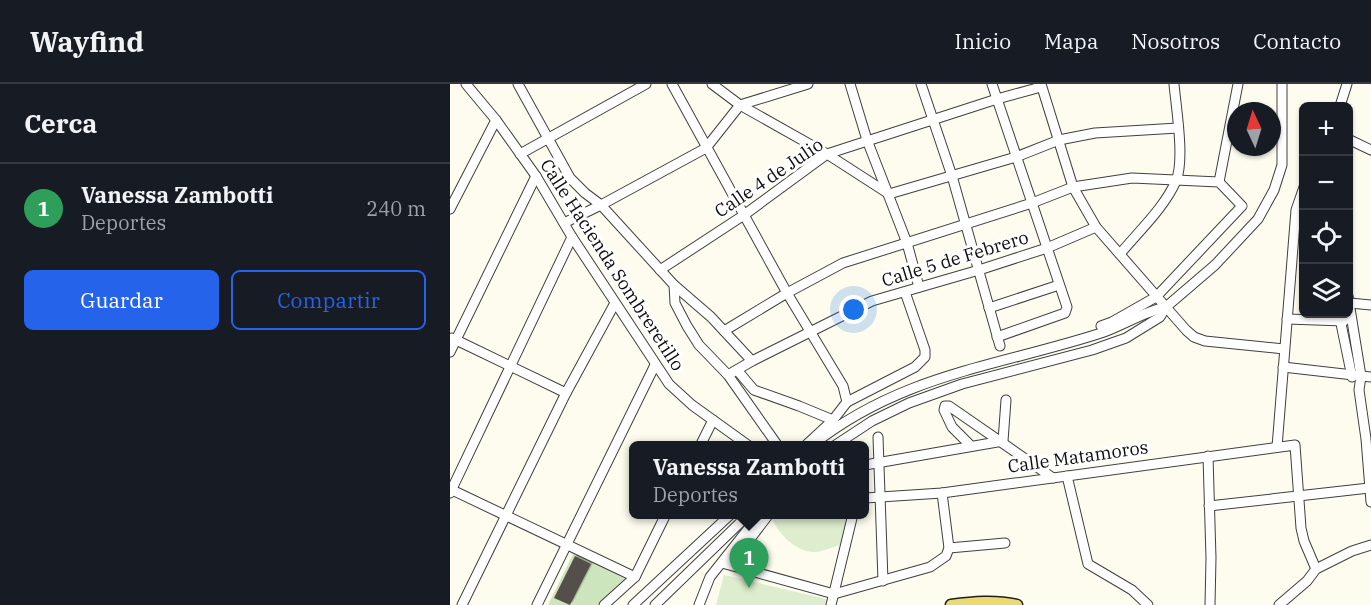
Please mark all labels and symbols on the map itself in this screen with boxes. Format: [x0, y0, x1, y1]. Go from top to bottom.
north arrow [1227, 102, 1281, 156]
street label: Calle 4 de Julio [710, 133, 827, 222]
street label: Calle Hacienda Sombreretillo [535, 155, 690, 375]
street label: Calle 5 de Febrero [879, 225, 1031, 292]
your location [839, 295, 868, 324]
street label: Calle Matamoros [1006, 435, 1150, 478]
pin: 1 [730, 538, 768, 588]

